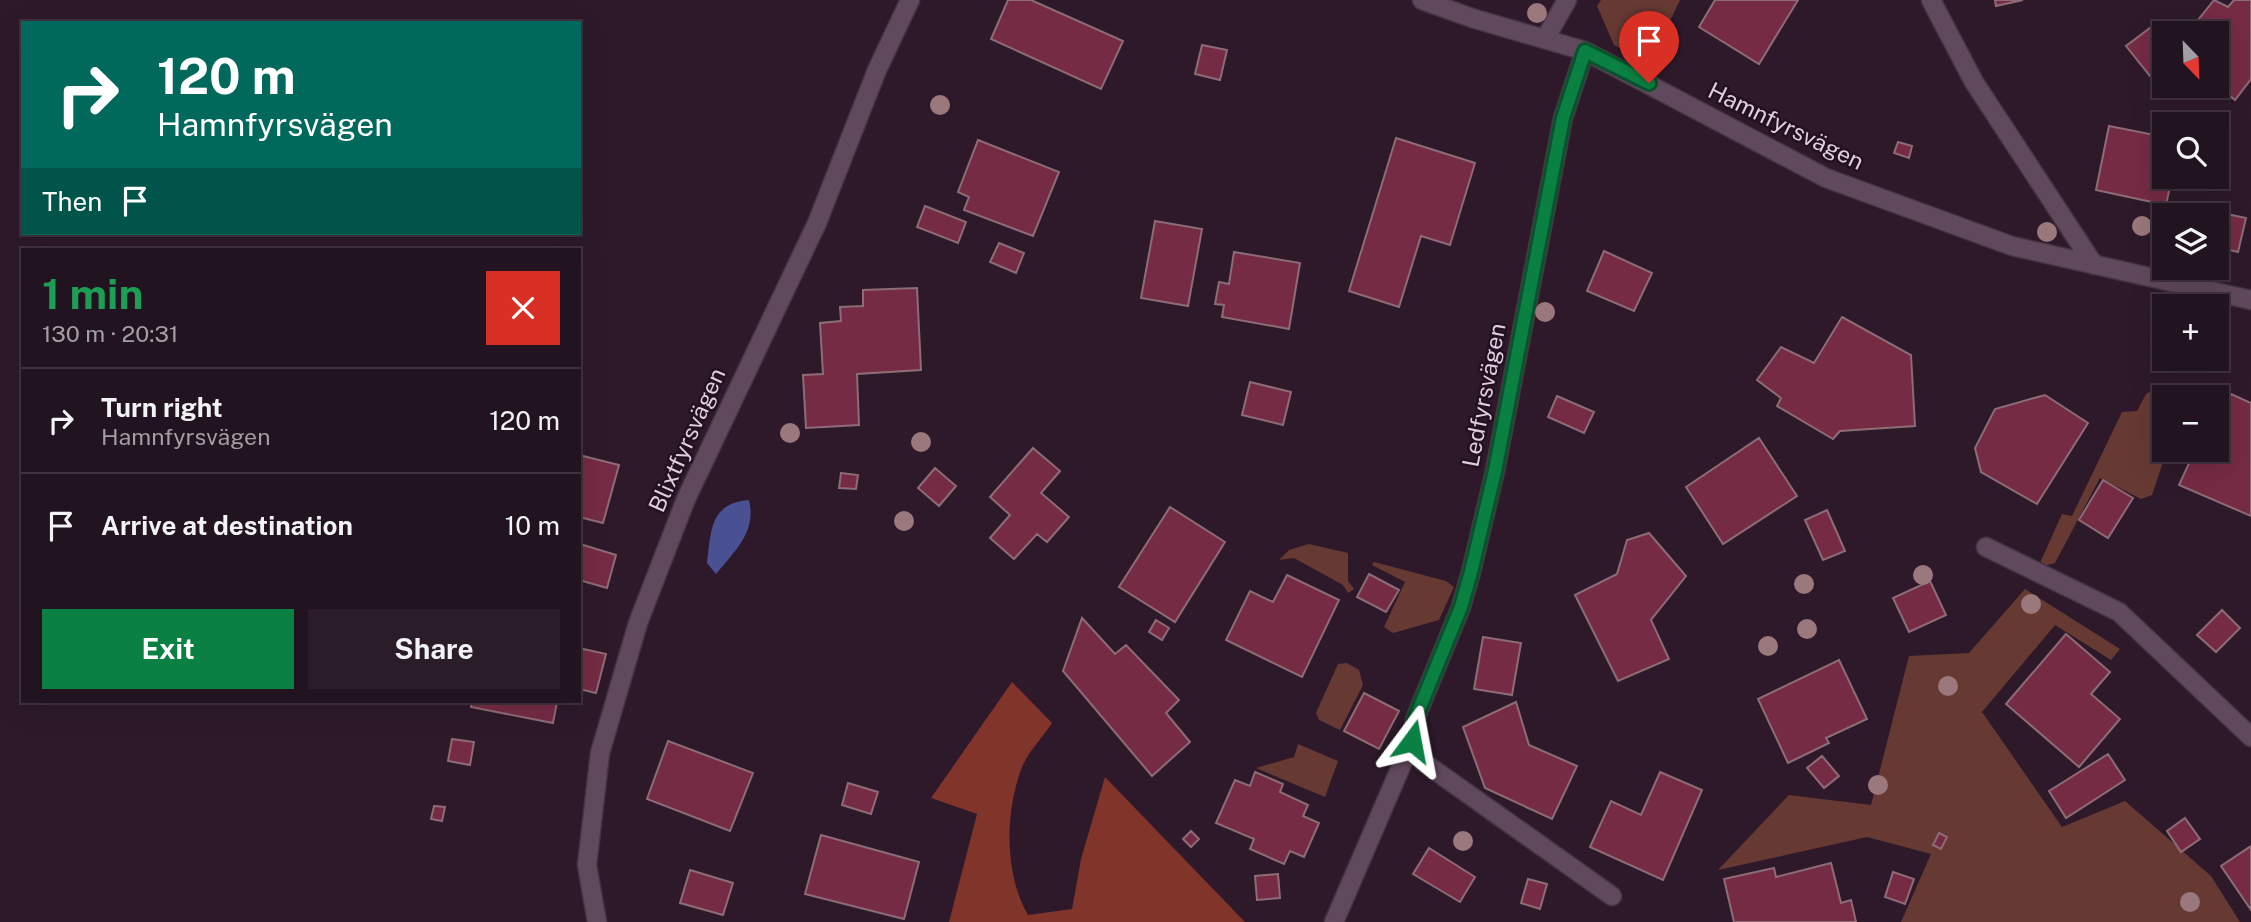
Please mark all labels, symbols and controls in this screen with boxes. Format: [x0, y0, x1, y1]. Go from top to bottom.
pin [1619, 11, 1679, 83]
north arrow [2152, 21, 2230, 98]
map controls [2152, 21, 2229, 462]
icon: arrive [1630, 22, 1668, 60]
text: 120 m [157, 47, 296, 105]
icon: right [42, 49, 133, 140]
street label: Hamnfyrsvägen [1704, 76, 1868, 175]
text: Hamnfyrsvägen [157, 106, 393, 143]
button: search [2152, 112, 2229, 189]
icon: arrive [116, 182, 154, 220]
text: Then [42, 186, 102, 217]
button: layers [2152, 203, 2229, 280]
text: 1 min [42, 269, 143, 318]
button: close [486, 271, 560, 345]
button: + [2152, 294, 2229, 371]
text: 130 m · 20:31 [42, 320, 178, 347]
street label: Ledfyrsvägen [1456, 321, 1511, 469]
street label: Blixtfyrsvägen [643, 364, 730, 516]
button: − [2152, 385, 2229, 462]
text: Turn right [101, 392, 223, 423]
icon: right [42, 402, 80, 440]
text: 120 m [489, 405, 560, 436]
text: Hamnfyrsvägen [101, 423, 270, 450]
icon: arrive [42, 507, 80, 545]
text: Arrive at destination [101, 510, 353, 541]
text: 10 m [505, 510, 560, 541]
button: Exit [42, 609, 294, 689]
button: Share [308, 609, 560, 689]
position arrow [1375, 704, 1449, 778]

